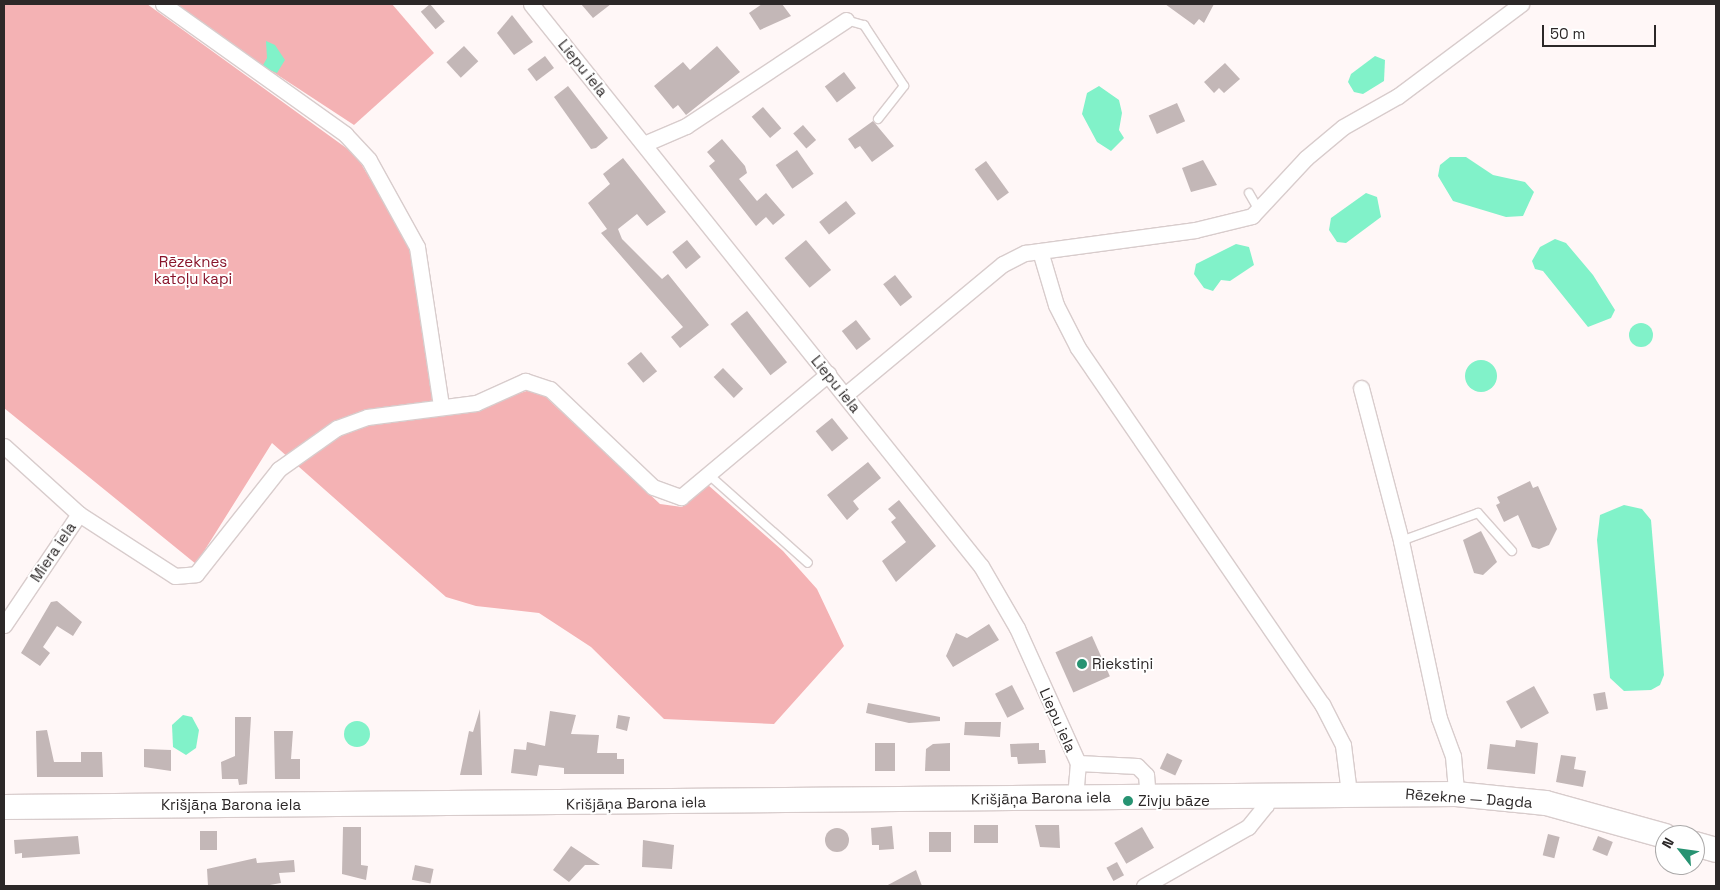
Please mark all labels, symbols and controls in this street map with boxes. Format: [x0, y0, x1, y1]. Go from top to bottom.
scale bar [1545, 15, 1659, 47]
text: 50 m [1550, 24, 1585, 43]
street label: Liepu iela [555, 36, 611, 100]
park label: Rēzeknes katoļu kapi [154, 252, 232, 287]
street label: Liepu iela [808, 352, 864, 416]
street label: Miera iela [26, 519, 80, 585]
place label: Riekstiņi [1092, 655, 1153, 673]
marker: Riekstiņi [1076, 658, 1088, 670]
street label: Liepu iela [1036, 685, 1080, 755]
street label: Rēzekne — Dagda [1404, 785, 1534, 811]
street label: Krišjāņa Barona iela [971, 788, 1111, 808]
place label: Zivju bāze [1138, 792, 1210, 810]
street label: Krišjāņa Barona iela [566, 793, 706, 813]
marker: Zivju bāze [1122, 795, 1134, 807]
street label: Krišjāņa Barona iela [161, 796, 301, 814]
north arrow [1655, 825, 1705, 875]
text: N [1658, 834, 1678, 852]

